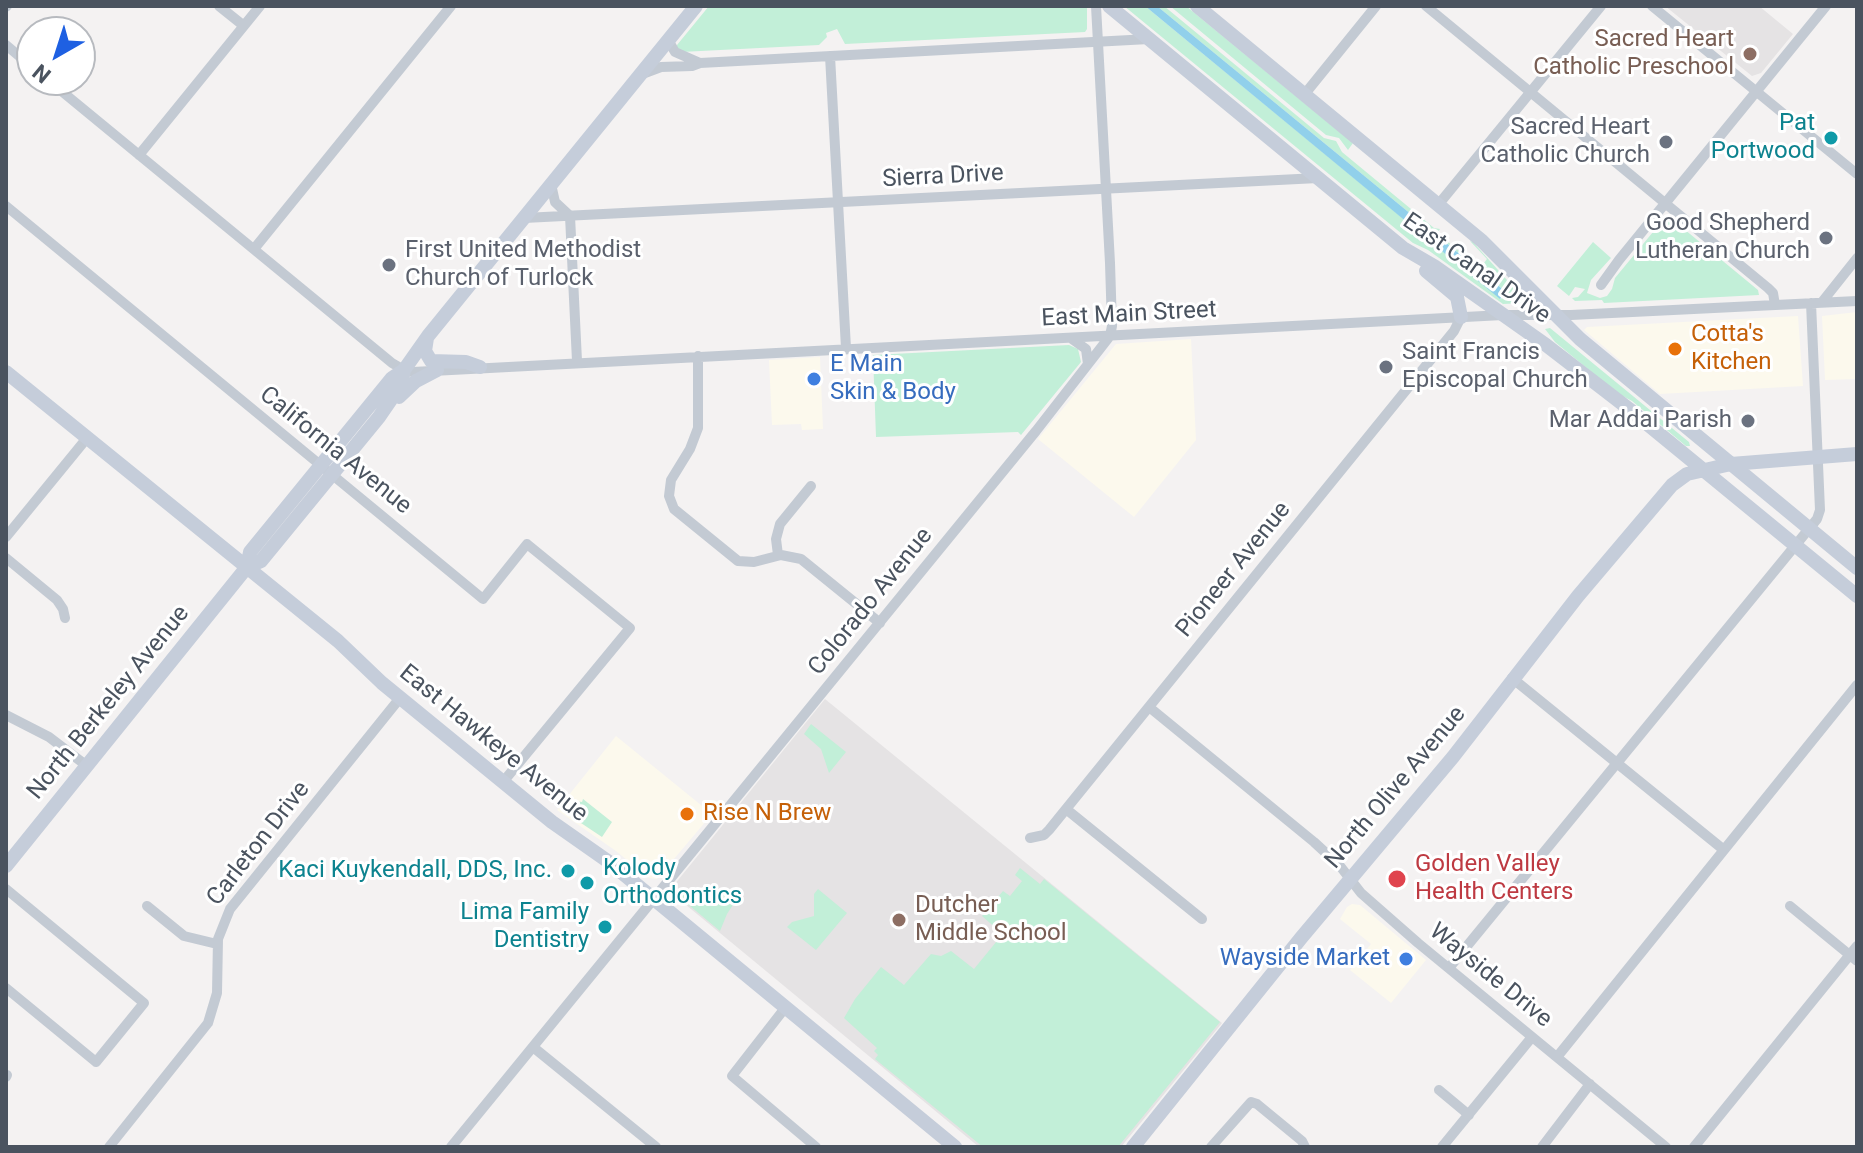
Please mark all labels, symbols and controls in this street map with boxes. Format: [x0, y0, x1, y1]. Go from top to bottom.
north arrow [16, 16, 96, 96]
place label: Sacred Heart Catholic Preschool [1533, 26, 1734, 82]
marker: Sacred Heart Catholic Preschool [1741, 45, 1759, 63]
text: N [28, 59, 56, 88]
place label: Pat Portwood [1711, 110, 1815, 166]
place label: Sacred Heart Catholic Church [1481, 114, 1650, 170]
marker: Pat Portwood [1822, 129, 1840, 147]
marker: Sacred Heart Catholic Church [1657, 133, 1675, 151]
street label: Sierra Drive [882, 159, 1004, 195]
street label: East Canal Drive [1397, 207, 1555, 331]
place label: Good Shepherd Lutheran Church [1635, 210, 1810, 266]
marker: Good Shepherd Lutheran Church [1817, 229, 1835, 247]
place label: First United Methodist Church of Turlock [405, 237, 641, 293]
marker: First United Methodist Church of Turlock [380, 256, 398, 274]
street label: East Main Street [1041, 296, 1217, 334]
place label: Cotta's Kitchen [1691, 321, 1772, 377]
place label: Saint Francis Episcopal Church [1402, 339, 1588, 395]
marker: Cotta's Kitchen [1666, 340, 1684, 358]
place label: E Main Skin & Body [830, 351, 956, 407]
marker: Saint Francis Episcopal Church [1377, 358, 1395, 376]
marker: E Main Skin & Body [805, 370, 823, 388]
street label: California Avenue [253, 381, 417, 521]
place label: Mar Addai Parish [1549, 407, 1732, 435]
marker: Mar Addai Parish [1739, 412, 1757, 430]
street label: Pioneer Avenue [1171, 496, 1297, 644]
street label: Colorado Avenue [803, 523, 939, 681]
street label: North Berkeley Avenue [22, 600, 196, 806]
street label: East Hawkeye Avenue [393, 659, 593, 829]
street label: North Olive Avenue [1320, 701, 1472, 875]
street label: Carleton Drive [202, 776, 316, 912]
place label: Rise N Brew [703, 800, 831, 828]
marker: Rise N Brew [678, 805, 696, 823]
place label: Golden Valley Health Centers [1415, 851, 1573, 907]
place label: Kolody Orthodontics [603, 855, 742, 911]
place label: Kaci Kuykendall, DDS, Inc. [278, 857, 552, 885]
marker: Kaci Kuykendall, DDS, Inc. [559, 862, 577, 880]
marker: Golden Valley Health Centers [1386, 868, 1408, 890]
marker: Kolody Orthodontics [578, 874, 596, 892]
place label: Dutcher Middle School [915, 892, 1067, 948]
place label: Lima Family Dentistry [460, 899, 589, 955]
marker: Dutcher Middle School [890, 911, 908, 929]
marker: Lima Family Dentistry [596, 918, 614, 936]
street label: Wayside Drive [1423, 918, 1557, 1034]
place label: Wayside Market [1220, 945, 1390, 973]
marker: Wayside Market [1397, 950, 1415, 968]

